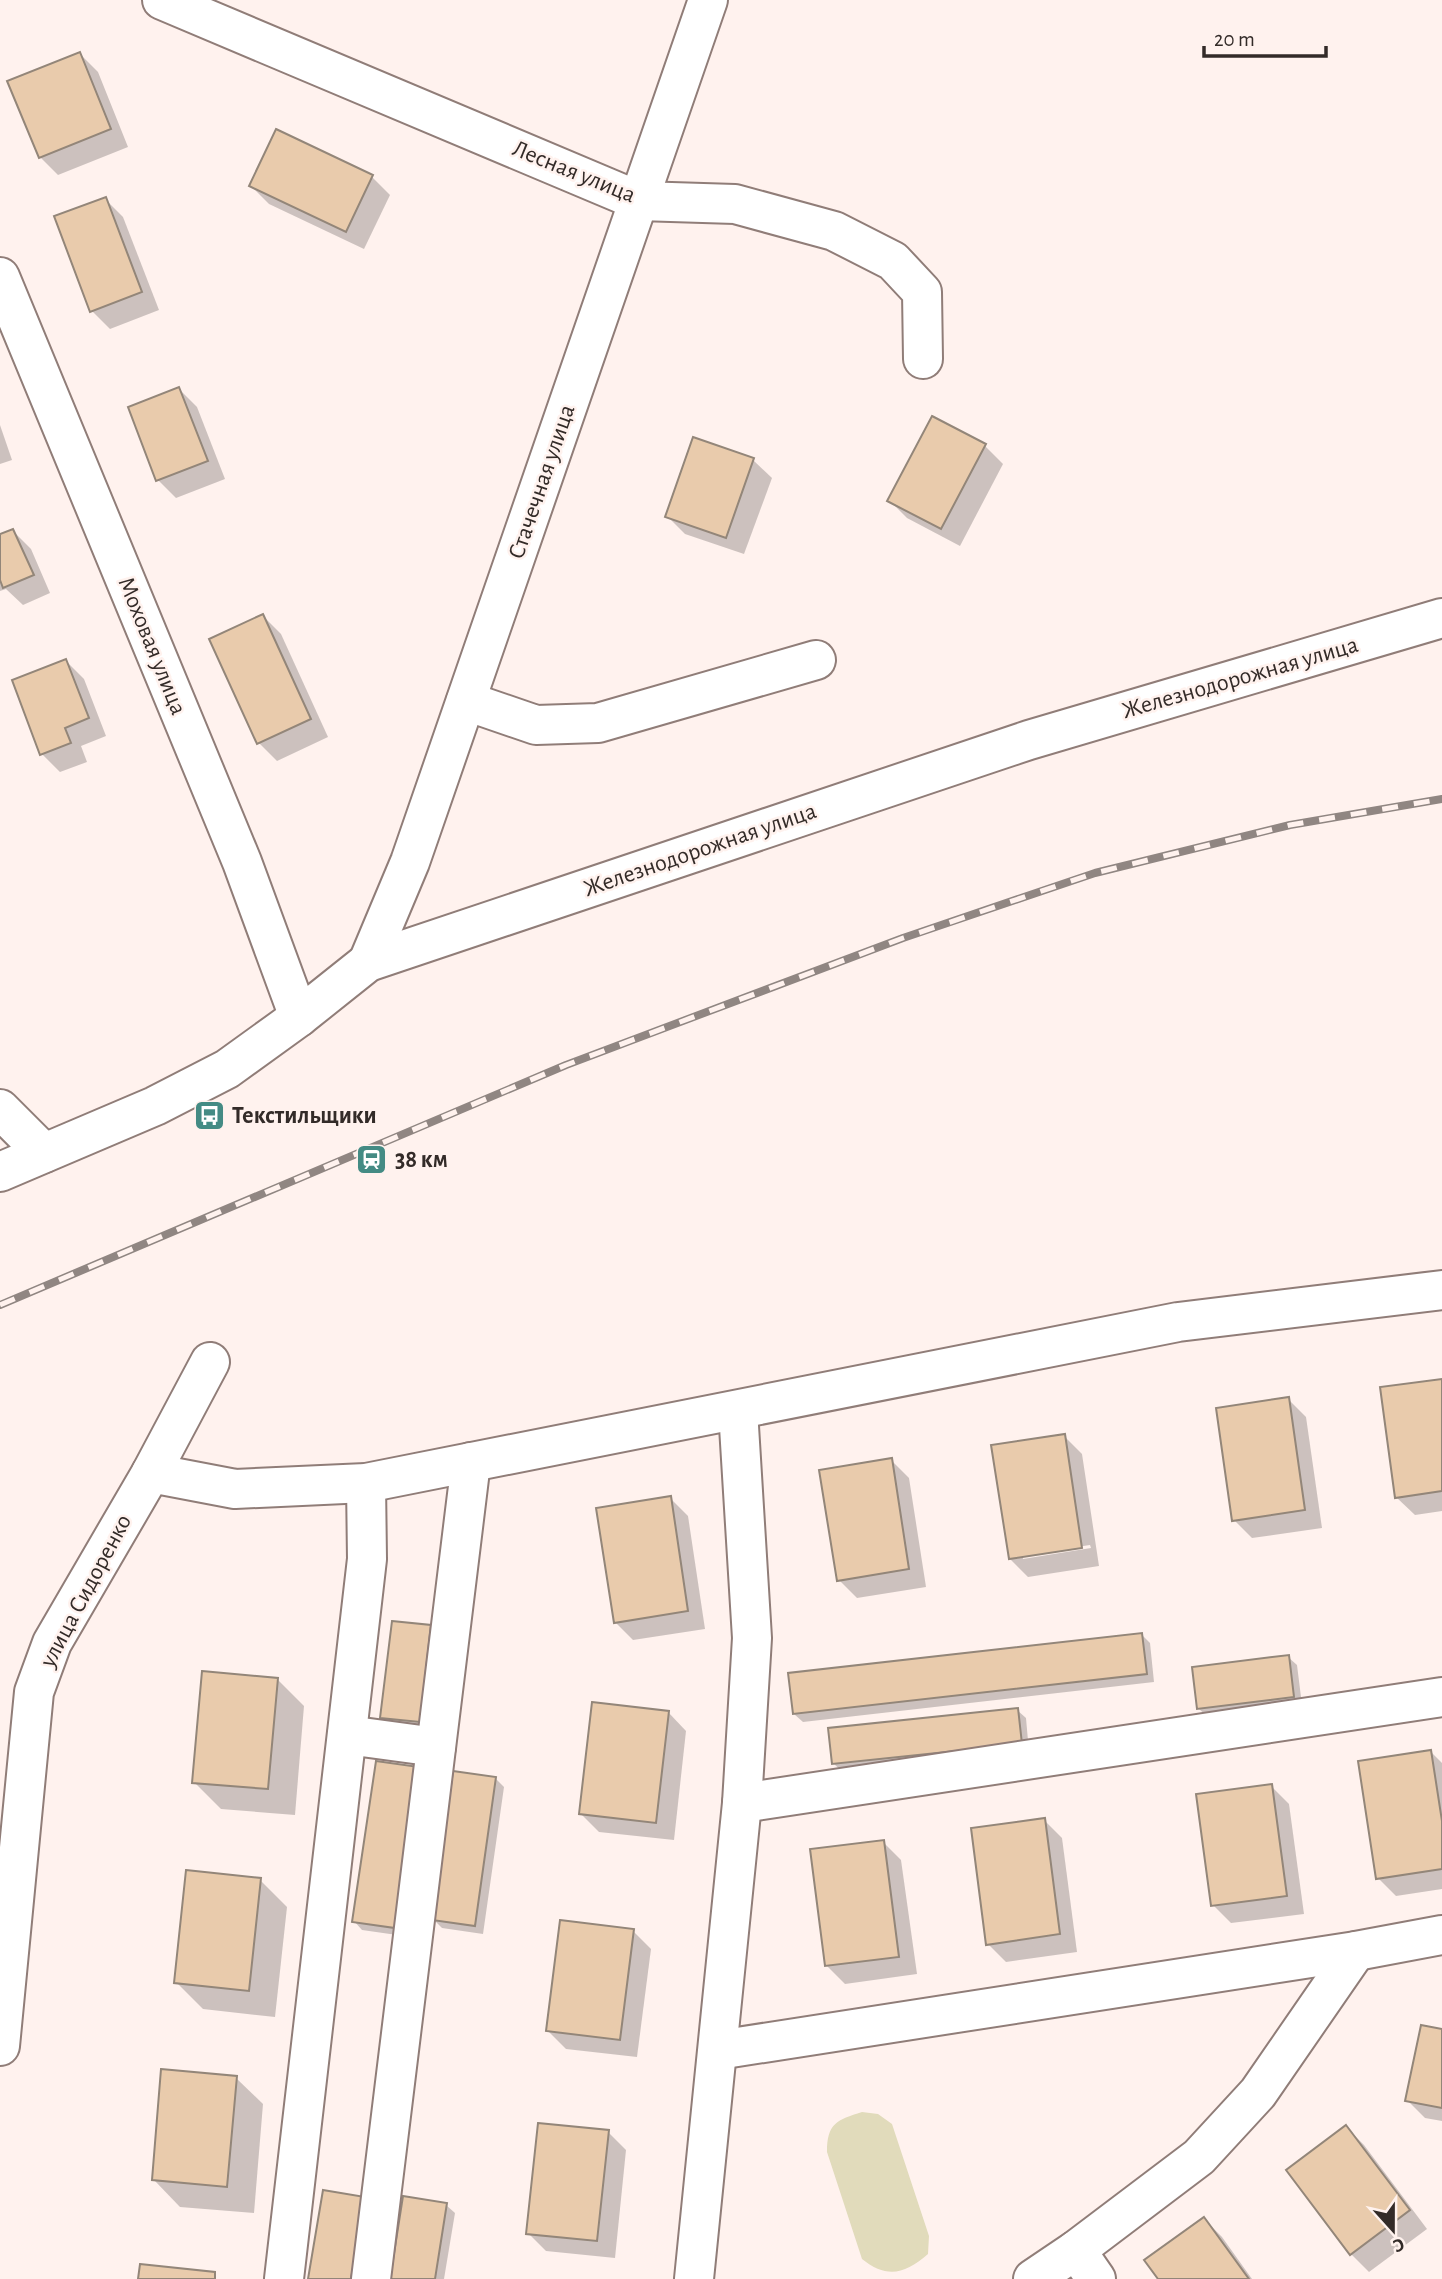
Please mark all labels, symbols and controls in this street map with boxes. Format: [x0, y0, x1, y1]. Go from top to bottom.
scale bar [1204, 14, 1326, 58]
text: 20 m [1214, 29, 1255, 50]
street label: Лесная улица [509, 136, 639, 208]
street label: Стачечная улица [504, 402, 580, 562]
street label: Моховая улица [113, 574, 191, 718]
street label: Железнодорожная улица [1119, 633, 1361, 723]
street label: Железнодорожная улица [580, 799, 820, 901]
bus stop icon: Текстильщики [192, 1099, 226, 1133]
place label: Текстильщики [232, 1104, 377, 1128]
station icon: 38 км [355, 1143, 389, 1177]
place label: 38 км [395, 1148, 448, 1172]
street label: улица Сидоренко [35, 1511, 136, 1672]
north arrow [1358, 2195, 1428, 2265]
text: С [1390, 2234, 1407, 2255]

